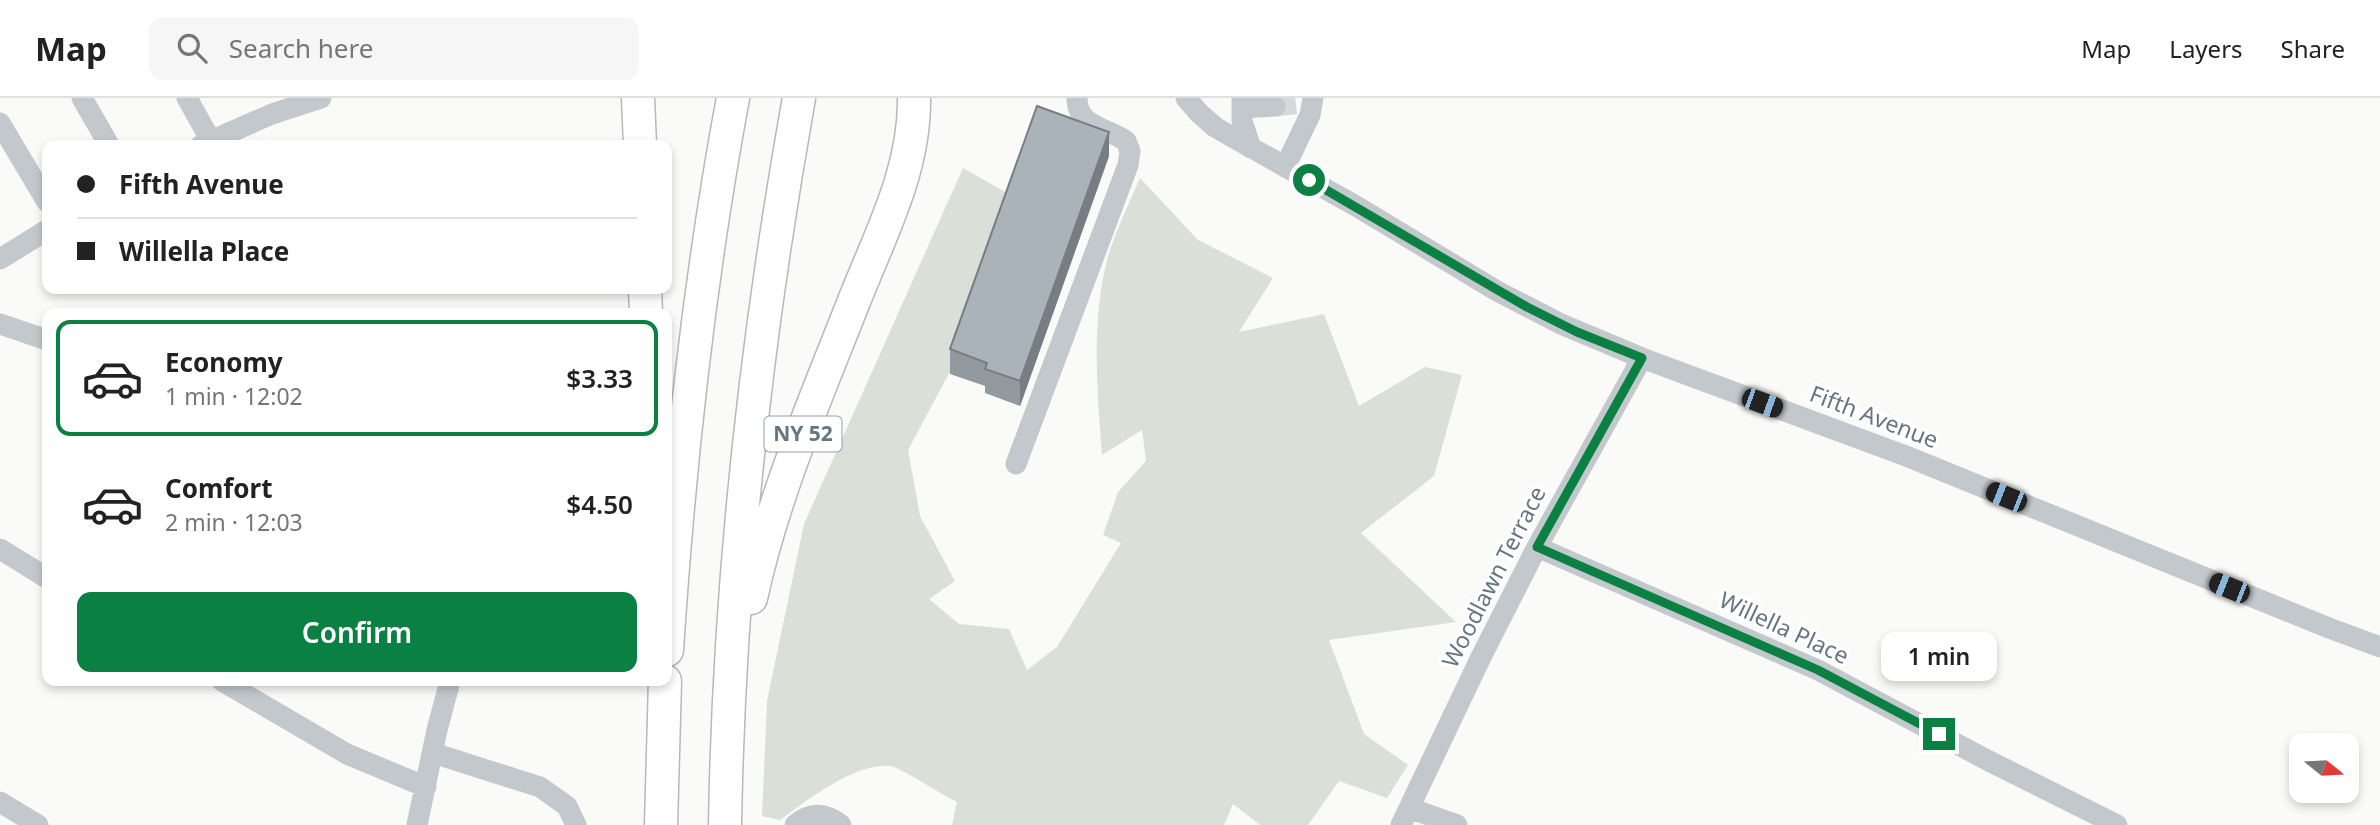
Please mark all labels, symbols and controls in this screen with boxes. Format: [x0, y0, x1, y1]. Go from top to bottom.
search box [149, 17, 639, 80]
text: Map [35, 26, 107, 71]
icon: search [173, 29, 211, 67]
text: Search here [229, 30, 373, 66]
text: Map [2081, 32, 2131, 65]
text: Layers [2169, 32, 2243, 65]
text: Share [2281, 32, 2345, 65]
route start [1293, 164, 1325, 196]
text: Fifth Avenue [119, 166, 284, 202]
text: Willella Place [119, 233, 289, 269]
text: Economy [165, 344, 283, 380]
icon: car [81, 347, 144, 410]
text: $3.33 [566, 360, 633, 396]
street label: Fifth Avenue [1806, 377, 1943, 455]
text: 1 min · 12:02 [165, 380, 303, 412]
car [1739, 386, 1786, 420]
road number: NY 52 [764, 416, 842, 452]
text: Comfort [165, 470, 273, 506]
icon: car [81, 473, 144, 536]
car [1983, 479, 2030, 515]
street label: Woodlawn Terrace [1434, 480, 1553, 673]
text: $4.50 [566, 486, 633, 522]
text: 2 min · 12:03 [165, 506, 303, 538]
car [2206, 570, 2253, 606]
street label: Willella Place [1714, 583, 1854, 671]
button: Confirm [77, 592, 637, 672]
callout: 1 min [1881, 632, 1997, 682]
text: 1 min [1908, 640, 1970, 672]
route end [1923, 718, 1955, 750]
north arrow [2289, 733, 2359, 803]
map controls [2289, 733, 2359, 803]

